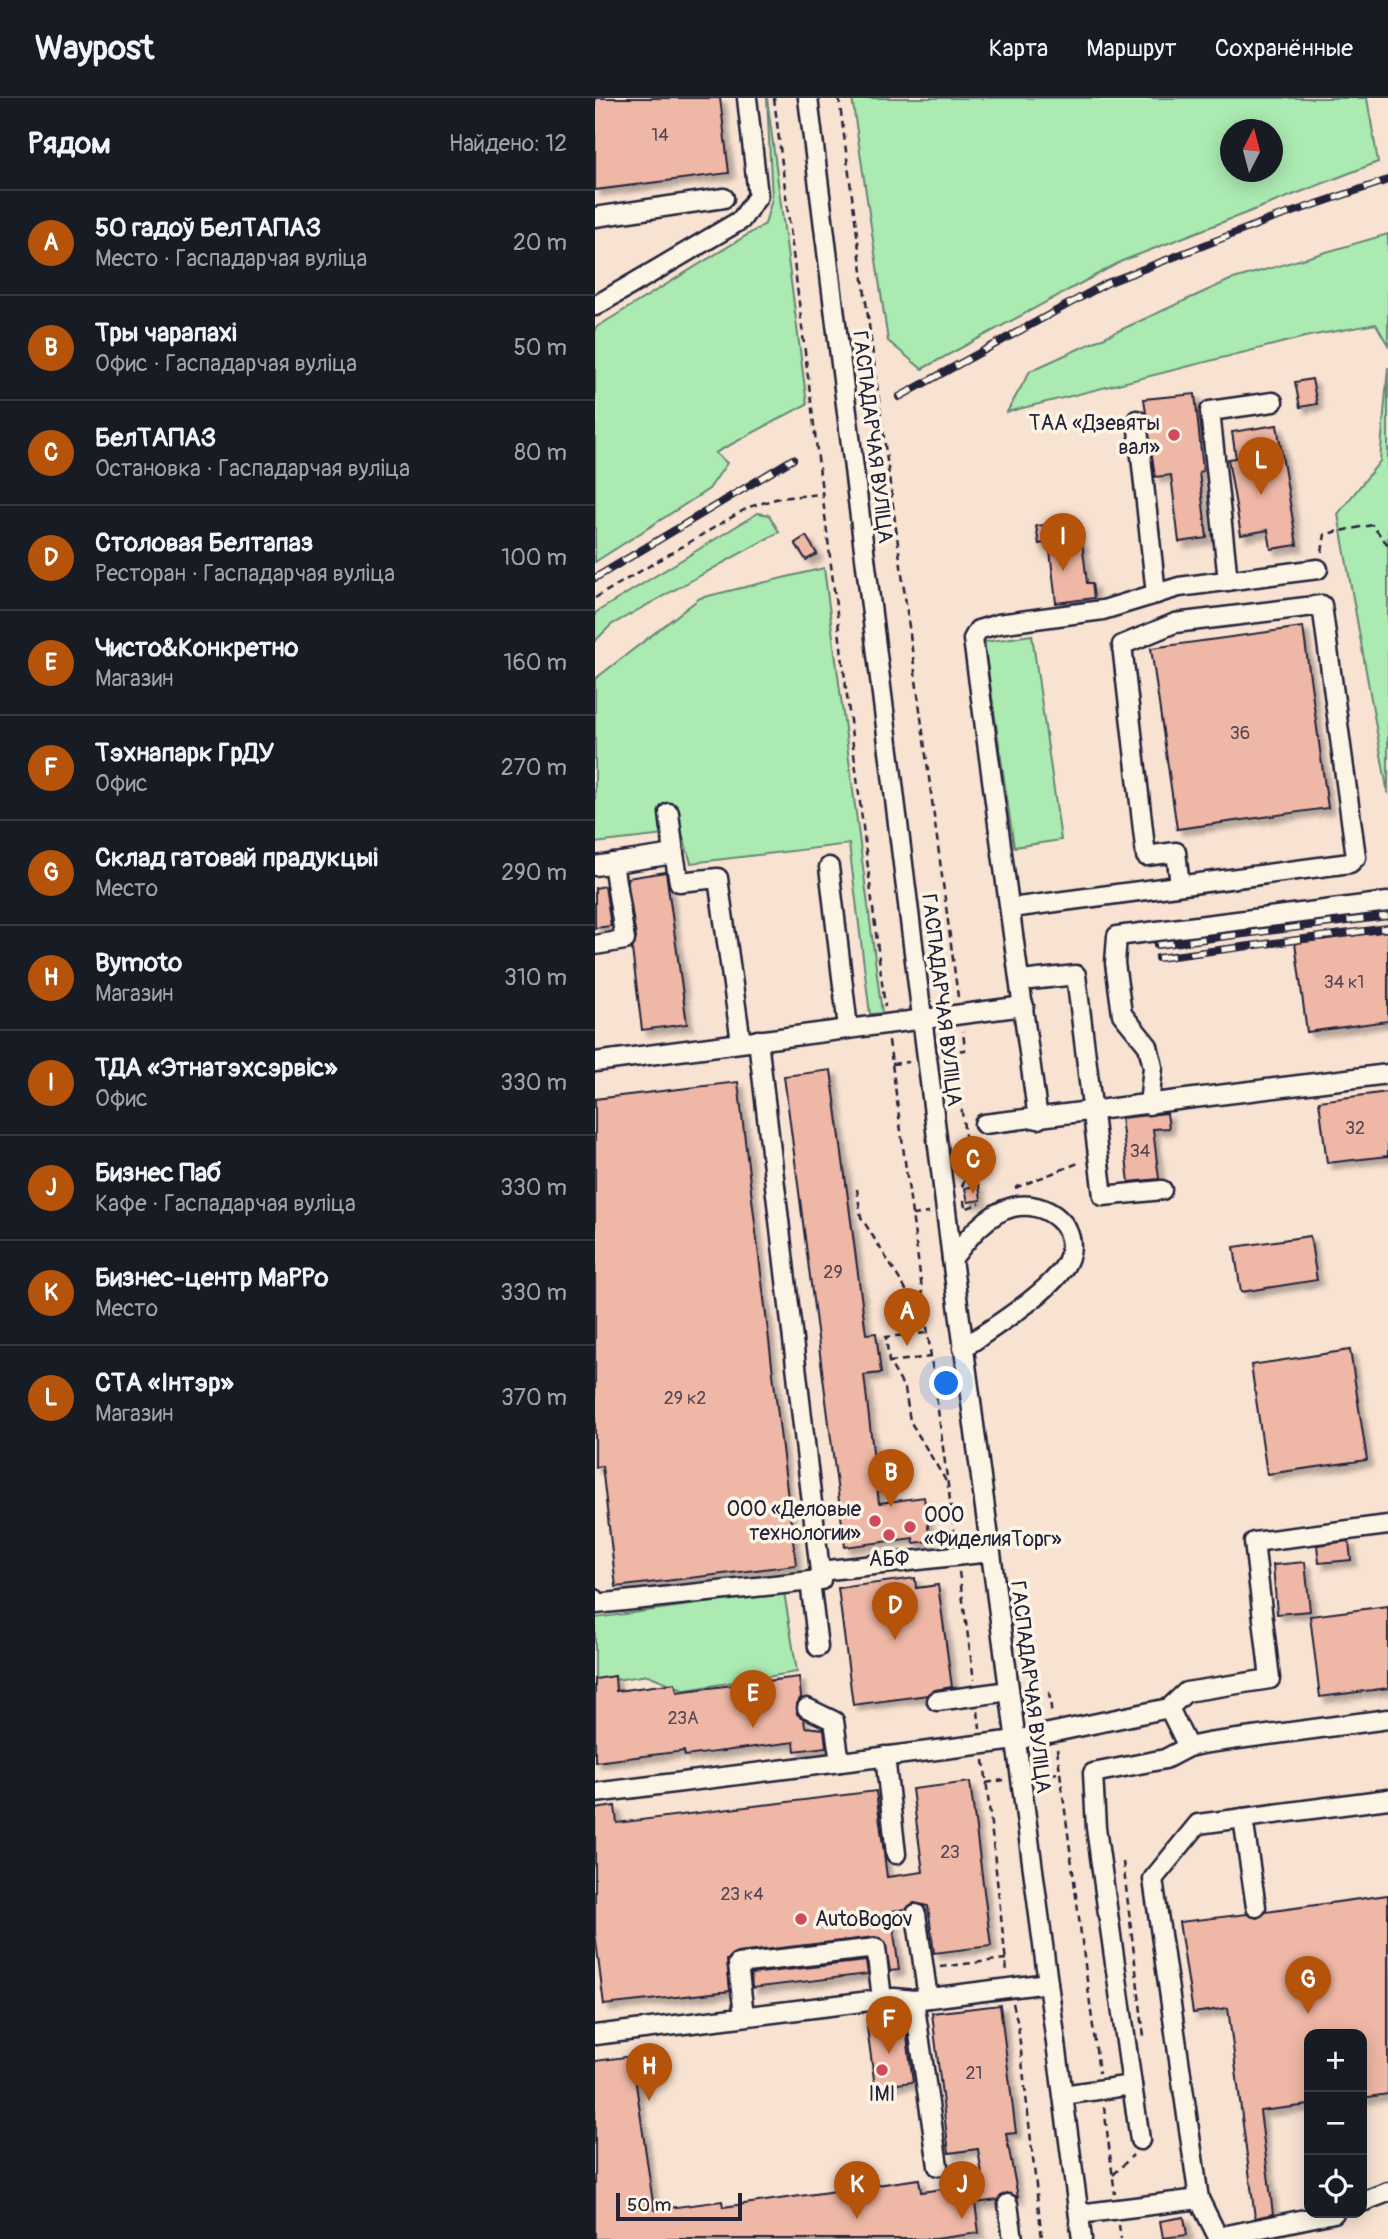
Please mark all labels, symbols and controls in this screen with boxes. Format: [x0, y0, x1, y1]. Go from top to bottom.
text: Waypost [35, 28, 154, 69]
text: Карта [989, 34, 1048, 63]
text: Маршрут [1086, 34, 1177, 63]
text: Сохранённые [1215, 34, 1353, 63]
north arrow [1220, 119, 1283, 182]
house number: 14 [651, 124, 669, 147]
text: Рядом [28, 125, 111, 162]
text: Найдено: 12 [449, 129, 567, 158]
text: 50 гадоў БелТАПАЗ [95, 212, 321, 244]
text: A [44, 228, 58, 257]
text: 20 m [513, 228, 567, 257]
text: Место · Гаспадарчая вуліца [95, 244, 367, 273]
text: Тры чарапахі [95, 317, 237, 349]
street label: ГАСПАДАРЧАЯ ВУЛІЦА [846, 329, 899, 545]
text: B [44, 333, 58, 362]
text: 50 m [513, 333, 567, 362]
text: Офис · Гаспадарчая вуліца [95, 349, 357, 378]
place label: ТАА «Дзевяты вал» [1029, 410, 1160, 461]
text: БелТАПАЗ [95, 422, 216, 454]
marker: ТАА «Дзевяты вал» [1166, 427, 1182, 443]
pin: L [1238, 437, 1284, 495]
text: C [44, 438, 58, 467]
text: 80 m [514, 438, 567, 467]
text: Остановка · Гаспадарчая вуліца [95, 454, 410, 483]
pin: I [1040, 513, 1086, 571]
text: Столовая Белтапаз [95, 527, 313, 559]
text: D [44, 543, 58, 572]
text: 100 m [501, 543, 567, 572]
text: Ресторан · Гаспадарчая вуліца [95, 559, 395, 588]
text: Чисто&Конкретно [95, 632, 298, 664]
text: E [45, 648, 57, 677]
text: 160 m [503, 648, 567, 677]
text: Магазин [95, 664, 174, 693]
house number: 36 [1230, 722, 1250, 745]
text: Тэхнапарк ГрДУ [95, 737, 274, 769]
text: F [44, 753, 58, 782]
text: 270 m [501, 753, 567, 782]
text: Офис [95, 769, 148, 798]
text: Склад гатовай прадукцыі [95, 842, 378, 874]
text: G [43, 858, 59, 887]
text: 290 m [501, 858, 567, 887]
text: Место [95, 874, 158, 903]
street label: ГАСПАДАРЧАЯ ВУЛІЦА [915, 892, 968, 1108]
text: Bymoto [95, 947, 182, 979]
text: H [44, 963, 58, 992]
text: 310 m [504, 963, 567, 992]
house number: 34 к1 [1324, 971, 1364, 994]
text: Магазин [95, 979, 174, 1008]
text: ТДА «Этнатэхсэрвіс» [95, 1052, 337, 1084]
text: I [48, 1068, 54, 1097]
text: 330 m [500, 1068, 567, 1097]
text: Офис [95, 1084, 148, 1113]
house number: 32 [1345, 1117, 1365, 1140]
pin: C [950, 1136, 996, 1194]
house number: 34 [1130, 1140, 1151, 1163]
text: Бизнес Паб [95, 1157, 221, 1189]
text: J [45, 1173, 57, 1202]
text: 330 m [500, 1173, 567, 1202]
text: Кафе · Гаспадарчая вуліца [95, 1189, 356, 1218]
house number: 29 [823, 1261, 843, 1284]
text: Бизнес-центр МаРРо [95, 1262, 328, 1294]
text: K [44, 1278, 58, 1307]
text: 330 m [500, 1278, 567, 1307]
pin: A [884, 1288, 930, 1346]
text: Место [95, 1294, 158, 1323]
your location [929, 1366, 963, 1400]
text: СТА «Інтэр» [95, 1367, 234, 1399]
text: L [45, 1383, 57, 1412]
text: 370 m [501, 1383, 567, 1412]
house number: 29 к2 [664, 1387, 706, 1410]
text: Магазин [95, 1399, 174, 1428]
pin: B [868, 1449, 914, 1507]
place label: ООО «Деловые технологии» [727, 1496, 862, 1547]
place label: ООО «ФиделияТорг» [924, 1502, 1062, 1553]
marker: ООО «Деловые технологии» [867, 1513, 883, 1529]
marker: ООО «ФиделияТорг» [902, 1519, 918, 1535]
marker: АБФ [881, 1527, 897, 1543]
place label: АБФ [869, 1546, 909, 1573]
street label: ГАСПАДАРЧАЯ ВУЛІЦА [1004, 1579, 1057, 1795]
pin: D [872, 1582, 918, 1640]
pin: E [730, 1670, 776, 1728]
house number: 23А [667, 1707, 699, 1730]
house number: 23 [940, 1841, 960, 1864]
house number: 23 к4 [720, 1883, 764, 1906]
place label: AutoBogov [815, 1906, 913, 1933]
marker: AutoBogov [793, 1911, 809, 1927]
pin: G [1285, 1956, 1331, 2014]
pin: F [866, 1996, 912, 2054]
map controls [1304, 2029, 1367, 2218]
button: + [1304, 2029, 1367, 2092]
pin: H [626, 2043, 672, 2101]
marker: IMI [874, 2062, 890, 2078]
house number: 21 [965, 2062, 983, 2085]
place label: IMI [869, 2081, 895, 2108]
button: − [1304, 2092, 1367, 2155]
button: locate [1304, 2155, 1367, 2218]
pin: K [834, 2161, 880, 2219]
pin: J [939, 2161, 985, 2219]
scale bar [616, 2190, 742, 2222]
text: 50 m [627, 2193, 671, 2217]

